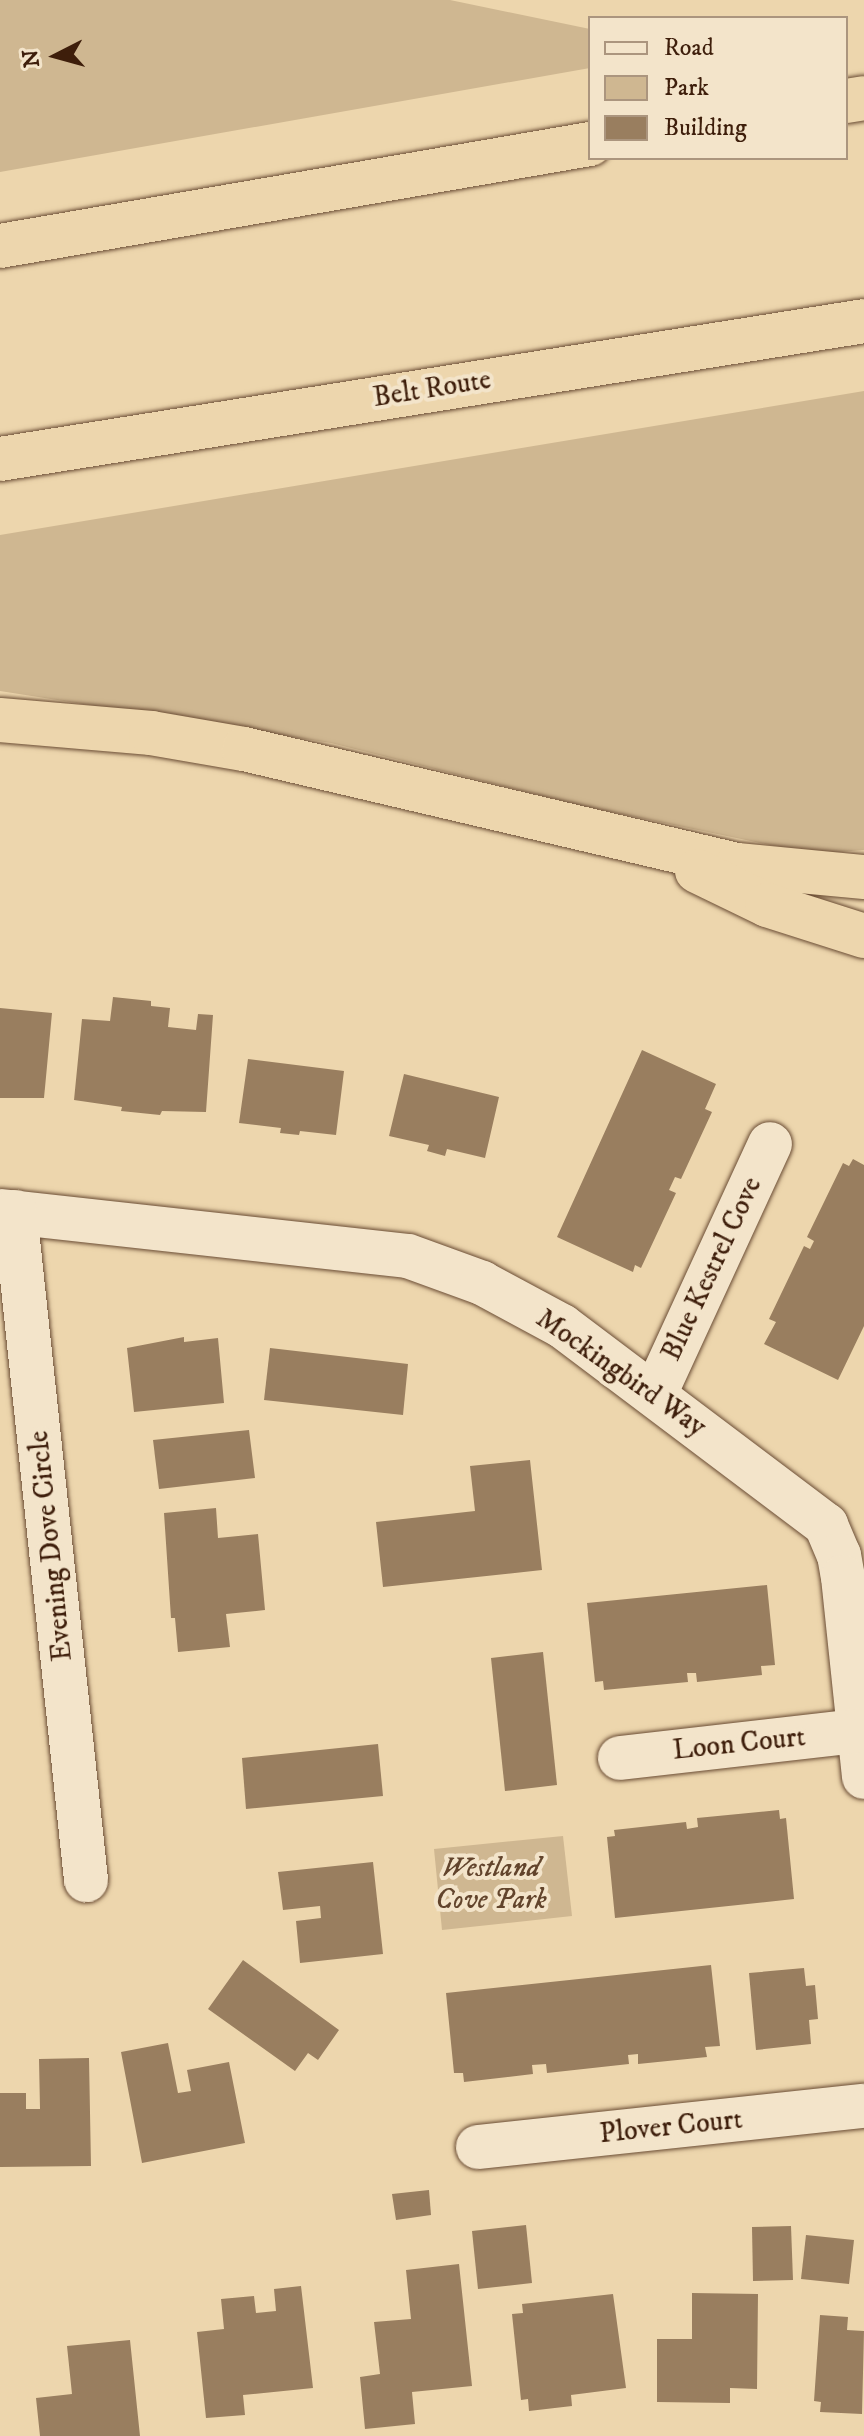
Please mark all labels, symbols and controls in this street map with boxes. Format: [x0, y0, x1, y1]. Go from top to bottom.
north arrow [16, 16, 96, 96]
legend [588, 16, 848, 160]
text: Road [664, 33, 714, 63]
text: N [17, 48, 46, 69]
text: Park [664, 73, 709, 103]
text: Building [664, 113, 747, 143]
street label: Belt Route [371, 363, 493, 415]
street label: Blue Kestrel Cove [655, 1172, 769, 1366]
street label: Mockingbird Way [530, 1302, 712, 1444]
street label: Evening Dove Circle [22, 1429, 80, 1663]
street label: Loon Court [671, 1720, 807, 1768]
park label: Westland Cove Park [435, 1851, 547, 1917]
street label: Plover Court [598, 2103, 744, 2151]

